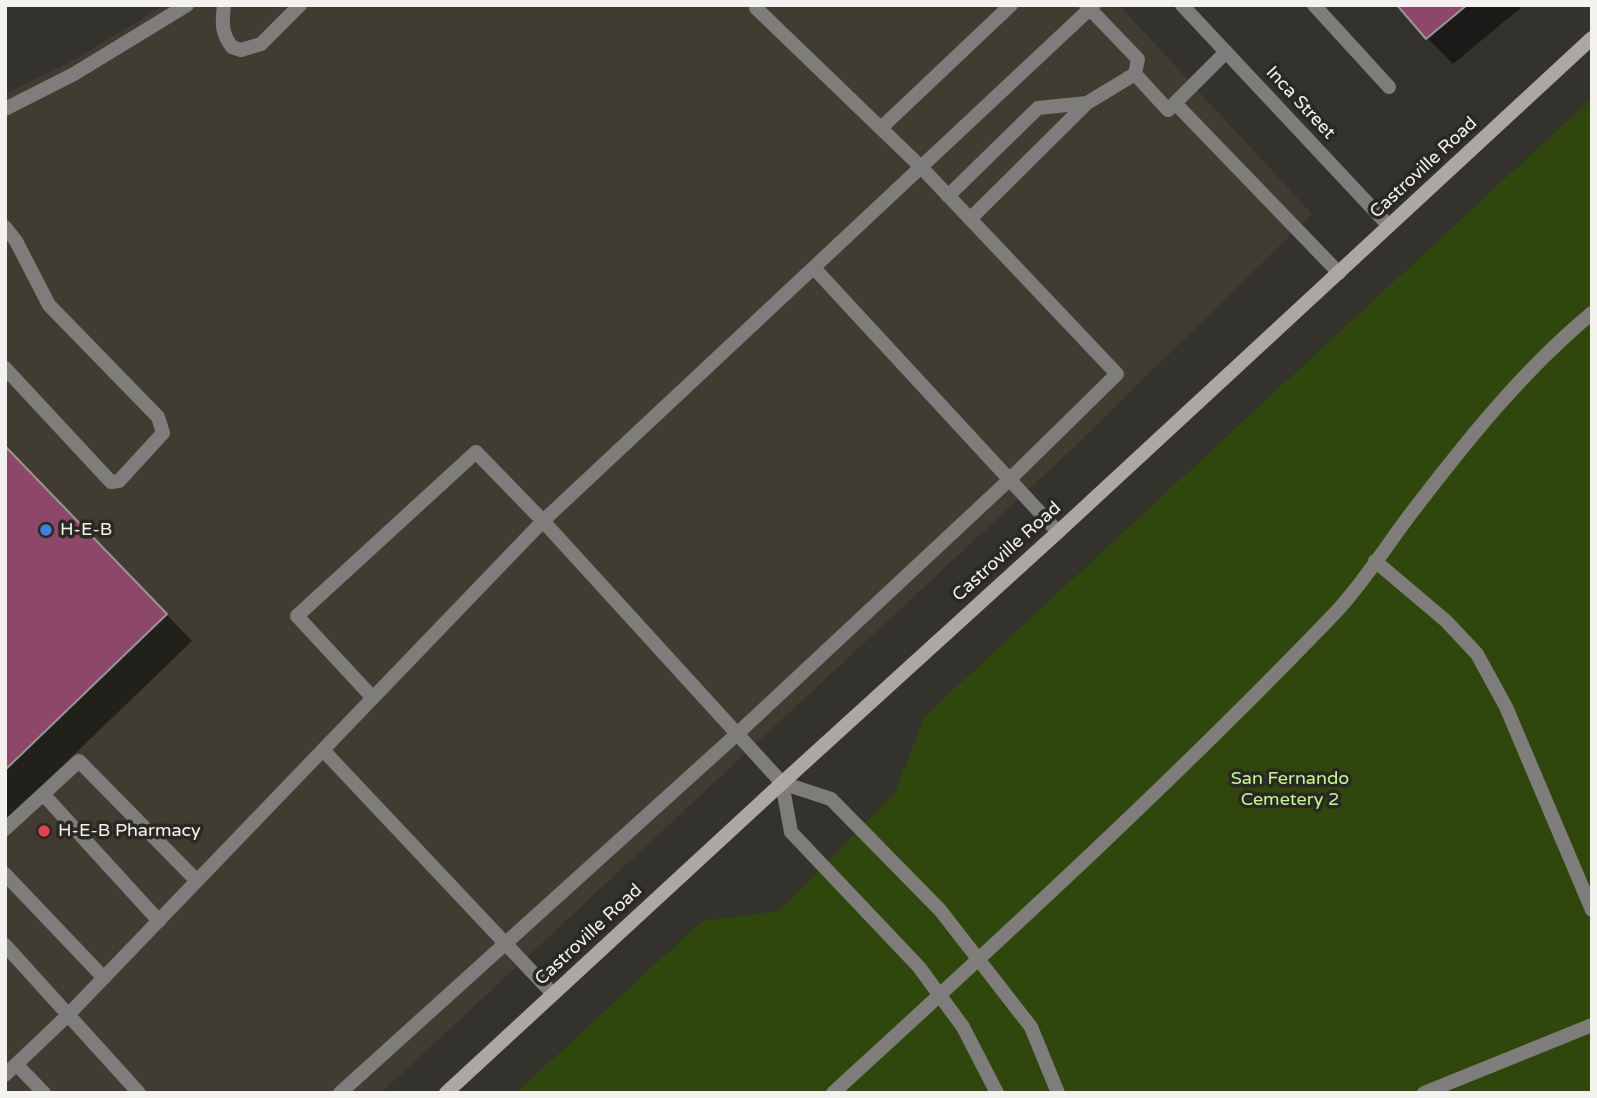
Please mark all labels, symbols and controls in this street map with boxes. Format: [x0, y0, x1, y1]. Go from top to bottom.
street label: Inca Street [1261, 62, 1339, 144]
street label: Castroville Road [1366, 113, 1482, 223]
street label: Castroville Road [948, 498, 1066, 606]
place label: H-E-B [60, 519, 112, 541]
marker: H-E-B [38, 522, 54, 538]
park label: San Fernando Cemetery 2 [1231, 768, 1349, 810]
place label: H-E-B Pharmacy [58, 820, 201, 842]
marker: H-E-B Pharmacy [36, 823, 52, 839]
street label: Castroville Road [531, 880, 647, 990]

